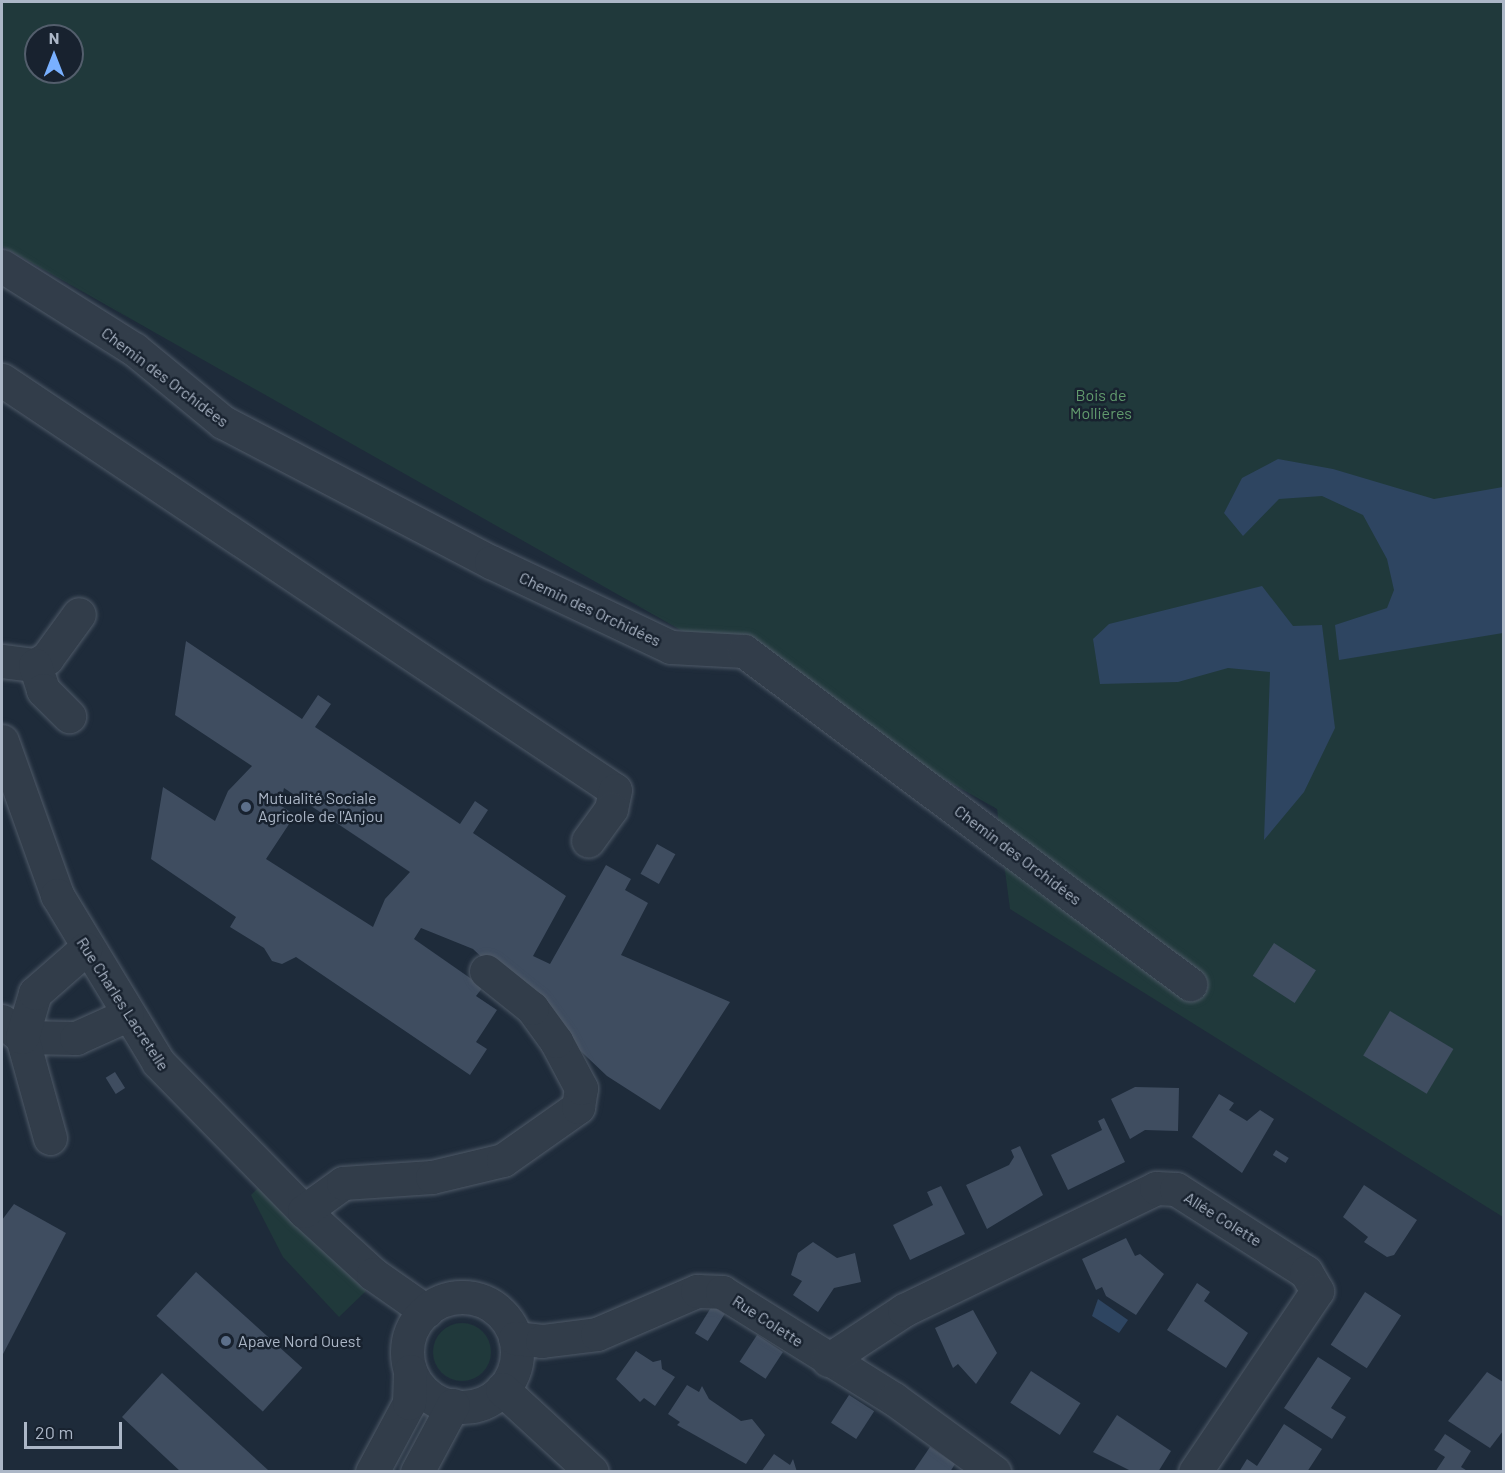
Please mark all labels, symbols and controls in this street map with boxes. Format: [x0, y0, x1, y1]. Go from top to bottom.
north arrow [24, 24, 84, 84]
text: N [49, 28, 59, 47]
street label: Chemin des Orchidées [98, 323, 232, 431]
park label: Bois de Mollières [1070, 385, 1132, 423]
street label: Chemin des Orchidées [516, 568, 664, 650]
place label: Mutualité Sociale Agricole de l'Anjou [258, 788, 383, 826]
marker: Mutualité Sociale Agricole de l'Anjou [239, 800, 253, 814]
street label: Chemin des Orchidées [951, 801, 1085, 909]
street label: Rue Charles Lacretelle [73, 934, 173, 1074]
street label: Allée Colette [1181, 1188, 1265, 1250]
street label: Rue Colette [729, 1291, 807, 1351]
place label: Apave Nord Ouest [238, 1331, 361, 1351]
marker: Apave Nord Ouest [219, 1334, 233, 1348]
scale bar [27, 1410, 124, 1448]
text: 20 m [35, 1421, 73, 1443]

